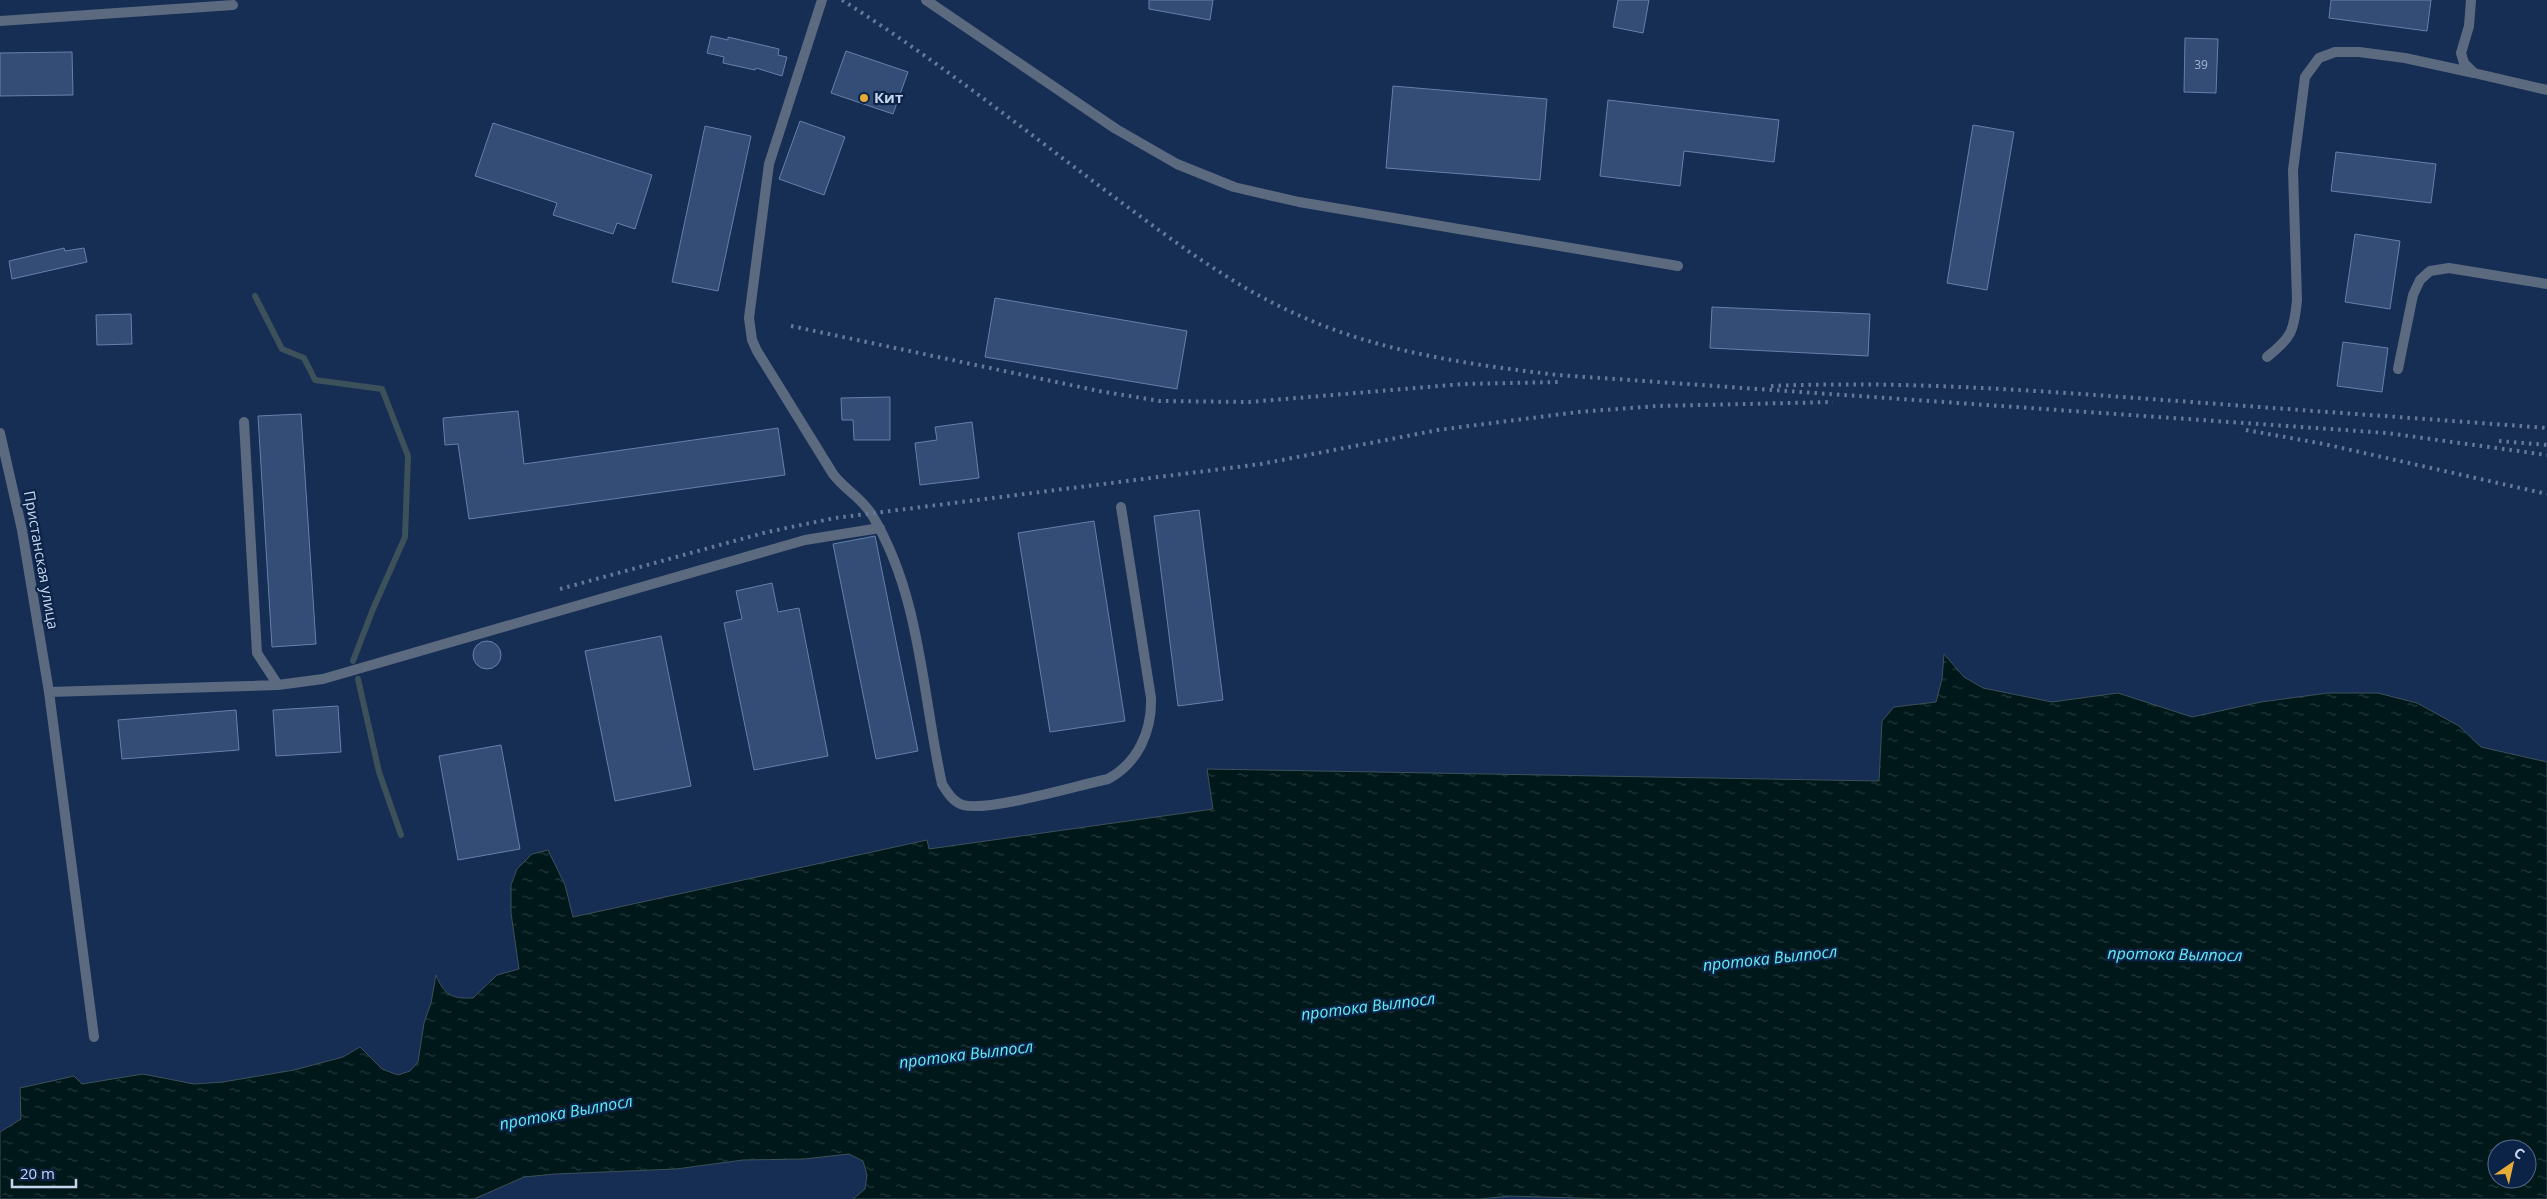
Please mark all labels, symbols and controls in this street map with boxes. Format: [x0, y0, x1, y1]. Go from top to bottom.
house number: 39 [2194, 56, 2208, 73]
place label: Кит [874, 87, 903, 107]
marker: Кит [858, 92, 870, 104]
street label: Пристанская улица [20, 489, 64, 631]
water label: протока Вылпосл [1702, 940, 1839, 976]
water label: протока Вылпосл [2107, 942, 2243, 966]
water label: протока Вылпосл [1300, 987, 1437, 1025]
water label: протока Вылпосл [898, 1035, 1035, 1073]
water label: протока Вылпосл [498, 1089, 635, 1135]
north arrow [2487, 1139, 2537, 1189]
text: С [2511, 1142, 2529, 1163]
scale bar [12, 1156, 76, 1188]
text: 20 m [20, 1163, 55, 1183]

